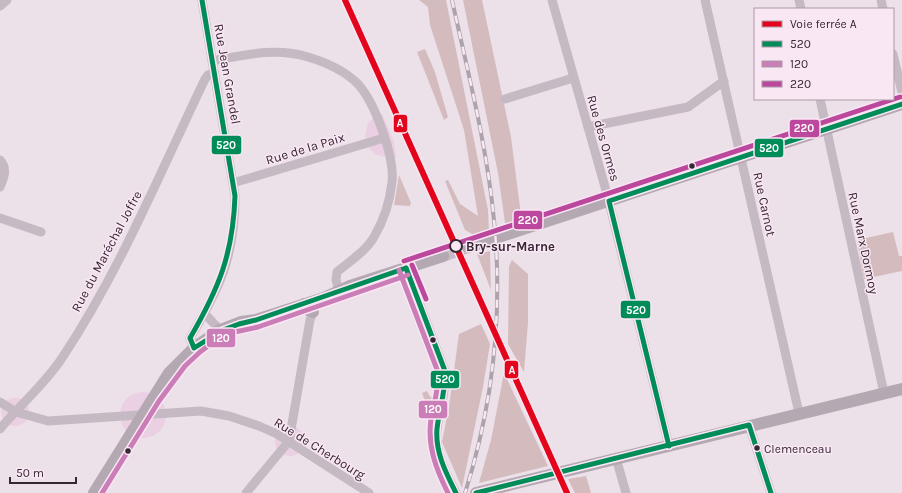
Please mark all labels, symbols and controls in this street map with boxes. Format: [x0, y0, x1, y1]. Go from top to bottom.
legend [754, 8, 894, 100]
text: Voie ferrée A [790, 17, 857, 31]
street label: Rue Jean Grandel [211, 23, 244, 125]
text: 520 [790, 37, 811, 51]
text: 120 [790, 57, 808, 71]
text: 220 [790, 77, 811, 91]
street label: Rue des Ormes [584, 93, 623, 183]
line badge: A [393, 114, 408, 133]
text: A [397, 117, 404, 130]
line badge: 220 [789, 119, 820, 138]
text: 220 [794, 122, 814, 135]
street label: Rue de la Paix [264, 129, 347, 168]
line badge: 520 [211, 135, 242, 155]
line badge: 520 [754, 138, 784, 158]
text: 520 [216, 139, 236, 152]
text: 520 [759, 142, 779, 155]
unlabelled marker [687, 161, 697, 171]
street label: Rue Carnot [750, 171, 779, 238]
street label: Rue du Maréchal Joffre [68, 188, 145, 314]
street label: Rue Marx Dormoy [845, 191, 882, 295]
line badge: 220 [513, 210, 543, 230]
text: 220 [518, 214, 538, 227]
marker: Bry-sur-Marne [449, 239, 463, 253]
place label: Bry-sur-Marne [466, 239, 555, 254]
line badge: 520 [620, 300, 651, 319]
text: 520 [626, 304, 646, 317]
line badge: 120 [206, 328, 236, 348]
text: 120 [212, 332, 230, 345]
unlabelled marker [428, 335, 438, 345]
line badge: A [504, 360, 519, 379]
text: A [509, 364, 516, 377]
line badge: 520 [430, 370, 460, 389]
text: 520 [435, 373, 455, 386]
line badge: 120 [418, 400, 448, 419]
text: 120 [424, 403, 442, 416]
street label: Rue de Cherbourg [271, 414, 369, 483]
place label: Clemenceau [764, 442, 832, 456]
marker: Clemenceau [752, 443, 762, 453]
unlabelled marker [123, 446, 133, 456]
scale bar [10, 459, 76, 485]
text: 50 m [16, 466, 44, 480]

